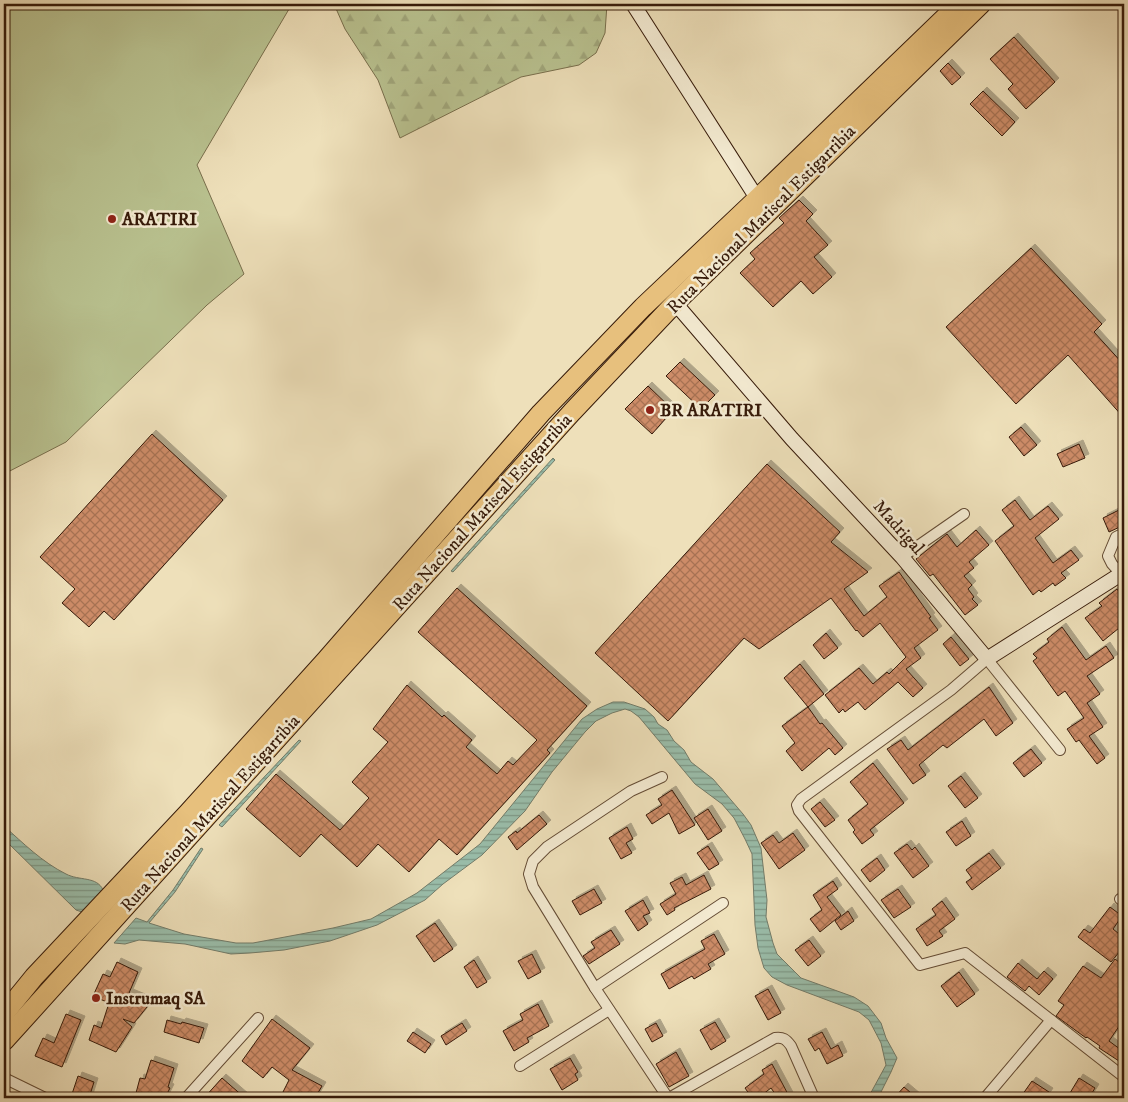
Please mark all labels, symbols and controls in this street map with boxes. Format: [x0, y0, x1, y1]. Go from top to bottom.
street label: Ruta Nacional Mariscal Estigarribia [663, 121, 861, 319]
place label: ARATIRI [121, 209, 197, 231]
marker: ARATIRI [106, 213, 118, 225]
place label: BR ARATIRI [660, 400, 763, 422]
marker: BR ARATIRI [644, 404, 656, 416]
street label: Ruta Nacional Mariscal Estigarribia [388, 409, 577, 616]
street label: Madrigal [868, 496, 929, 560]
street label: Ruta Nacional Mariscal Estigarribia [116, 710, 305, 917]
place label: Instrumaq SA [106, 988, 205, 1010]
marker: Instrumaq SA [90, 992, 102, 1004]

